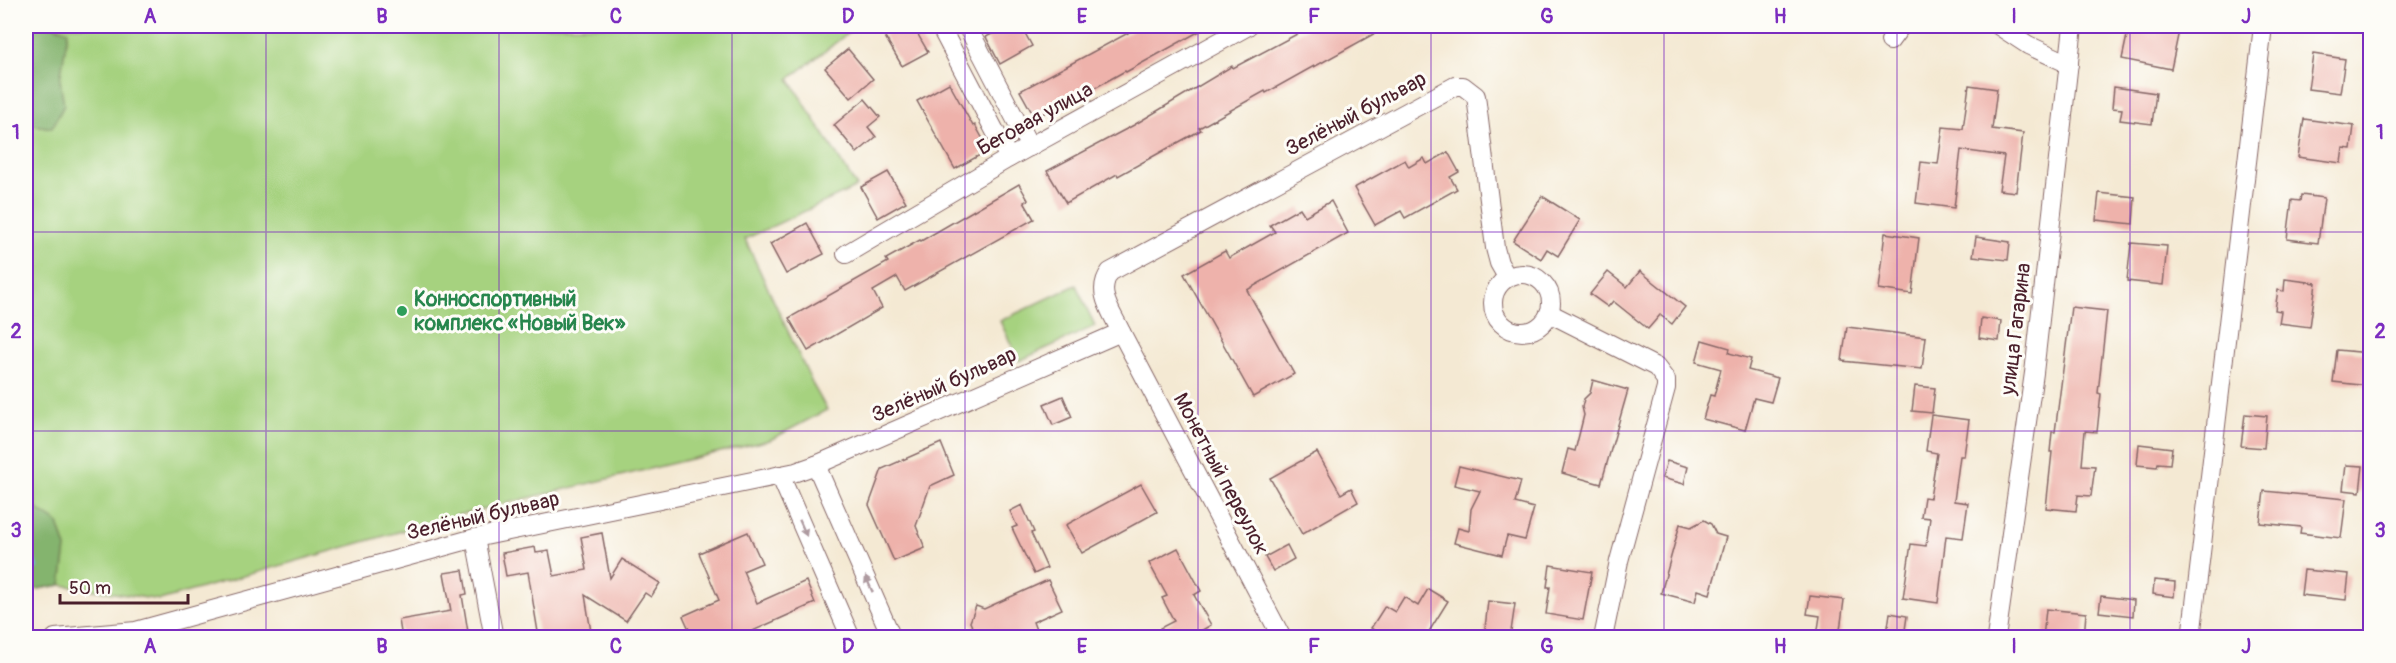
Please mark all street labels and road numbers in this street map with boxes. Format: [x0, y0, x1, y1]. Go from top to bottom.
street label: Зелёный бульвар [1281, 65, 1431, 162]
street label: Беговая улица [972, 76, 1098, 162]
street label: улица Гагарина [1994, 261, 2038, 398]
street label: Зелёный бульвар [867, 341, 1021, 429]
street label: Монетный переулок [1167, 388, 1275, 560]
street label: Зелёный бульвар [404, 485, 562, 547]

